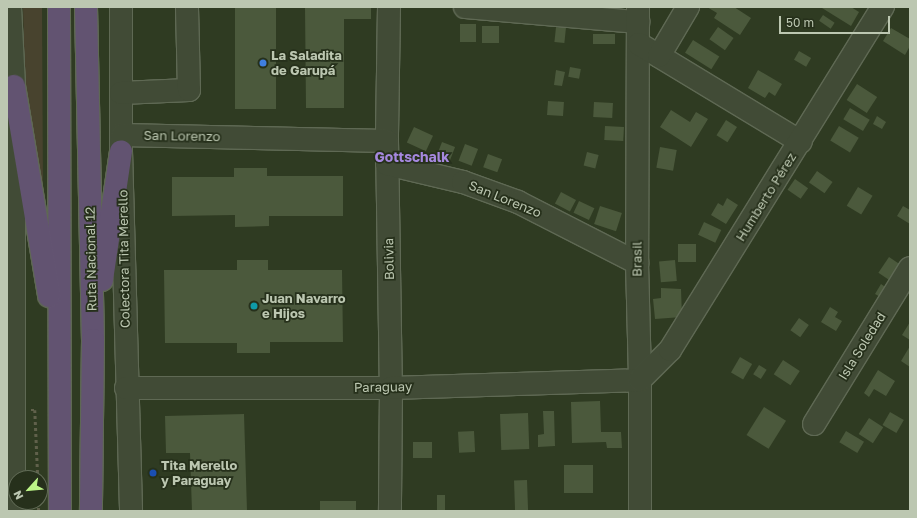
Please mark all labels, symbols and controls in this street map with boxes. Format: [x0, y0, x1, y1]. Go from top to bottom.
scale bar [781, 8, 892, 34]
text: 50 m [786, 15, 814, 30]
place label: La Saladita de Garupá [271, 48, 342, 79]
marker: La Saladita de Garupá [258, 58, 268, 68]
street label: San Lorenzo [143, 128, 221, 144]
district label: Gottschalk [375, 149, 449, 165]
street label: Humberto Pérez [733, 150, 799, 244]
street label: San Lorenzo [466, 177, 544, 221]
street label: Colectora Tita Merello [115, 190, 133, 328]
street label: Ruta Nacional 12 [82, 207, 100, 311]
street label: Bolivia [381, 238, 397, 280]
street label: Brasil [629, 241, 645, 277]
place label: Juan Navarro e Hijos [262, 291, 346, 322]
marker: Juan Navarro e Hijos [249, 301, 259, 311]
street label: Isla Soledad [835, 309, 889, 383]
street label: Paraguay [354, 379, 412, 395]
place label: Tita Merello y Paraguay [161, 458, 237, 489]
marker: Tita Merello y Paraguay [148, 468, 158, 478]
north arrow [8, 470, 48, 510]
text: N [10, 489, 25, 502]

